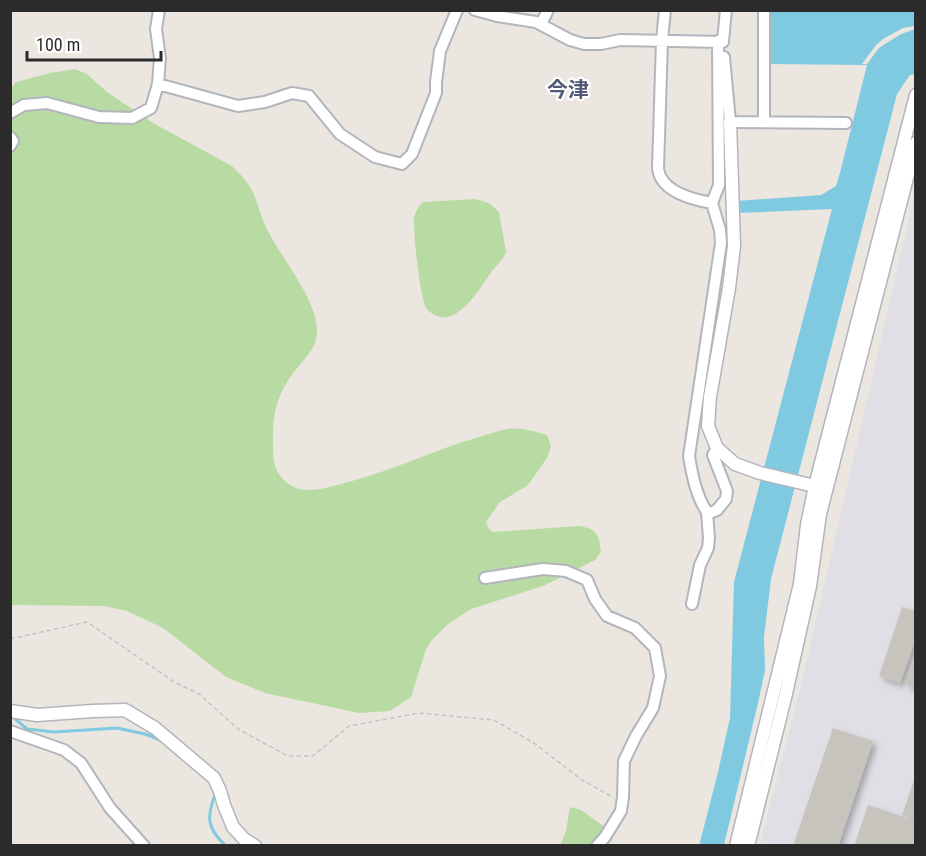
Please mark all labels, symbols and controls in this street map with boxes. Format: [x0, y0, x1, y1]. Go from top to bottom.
scale bar [27, 24, 160, 62]
text: 100 m [36, 34, 80, 55]
district label: 今津 [547, 78, 589, 102]

